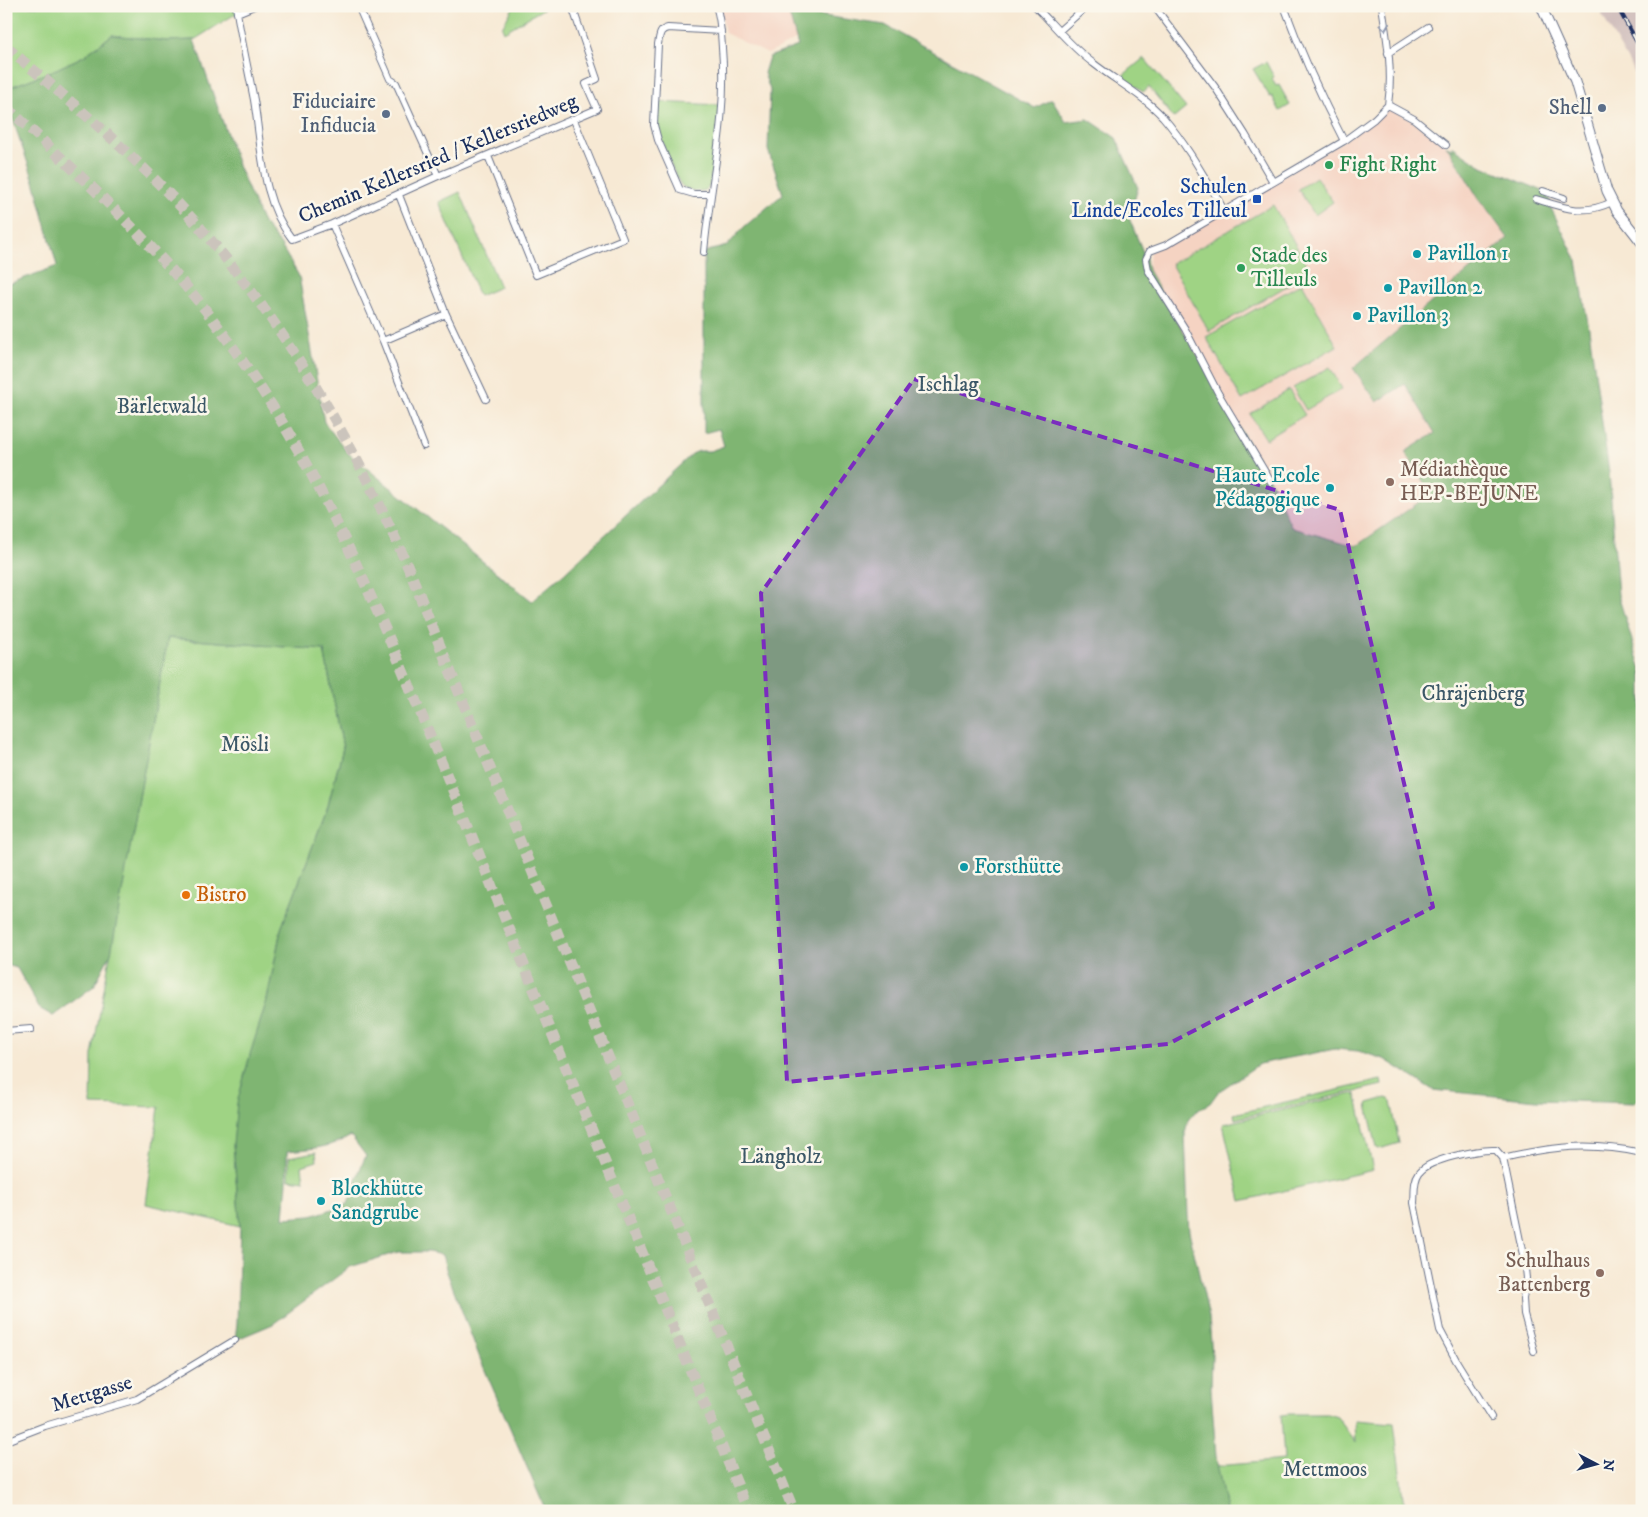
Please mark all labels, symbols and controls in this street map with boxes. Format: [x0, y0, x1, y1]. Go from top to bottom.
one-way arrow [1379, 23, 1390, 31]
street label: Chemin Kellersried / Kellersriedweg [295, 88, 582, 230]
place label: Fiduciaire Infiducia [292, 89, 376, 139]
place label: Shell [1549, 95, 1593, 121]
marker: Shell [1596, 102, 1608, 114]
marker: Fiduciaire Infiducia [380, 108, 392, 120]
place label: Fight Right [1339, 152, 1437, 178]
marker: Fight Right [1323, 159, 1335, 171]
place label: Schulen Linde/Ecoles Tilleul [1071, 174, 1248, 224]
marker: Schulen Linde/Ecoles Tilleul [1251, 193, 1263, 205]
place label: Pavillon 1 [1427, 241, 1509, 267]
place label: Stade des Tilleuls [1251, 243, 1328, 293]
marker: Pavillon 1 [1411, 248, 1423, 260]
marker: Stade des Tilleuls [1235, 262, 1247, 274]
place label: Pavillon 2 [1398, 275, 1483, 301]
marker: Pavillon 2 [1382, 282, 1394, 294]
place label: Pavillon 3 [1367, 303, 1449, 329]
marker: Pavillon 3 [1351, 310, 1363, 322]
park label: Ischlag [917, 372, 979, 398]
park label: Bärletwald [117, 394, 208, 420]
place label: Médiathèque HEP-BEJUNE [1400, 457, 1538, 507]
place label: Haute Ecole Pédagogique [1214, 463, 1320, 513]
marker: Médiathèque HEP-BEJUNE [1384, 476, 1396, 488]
marker: Haute Ecole Pédagogique [1324, 482, 1336, 494]
park label: Chräjenberg [1421, 681, 1525, 707]
park label: Mösli [221, 732, 269, 758]
place label: Forsthütte [974, 854, 1061, 880]
marker: Forsthütte [958, 861, 970, 873]
place label: Bistro [196, 882, 246, 908]
marker: Bistro [180, 889, 192, 901]
park label: Längholz [740, 1144, 822, 1170]
place label: Blockhütte Sandgrube [331, 1176, 424, 1226]
marker: Blockhütte Sandgrube [315, 1195, 327, 1207]
place label: Schulhaus Battenberg [1498, 1248, 1591, 1298]
marker: Schulhaus Battenberg [1594, 1267, 1606, 1279]
street label: Mettgasse [49, 1369, 136, 1419]
north arrow [1570, 1440, 1620, 1490]
park label: Mettmoos [1283, 1457, 1367, 1483]
text: N [1598, 1459, 1617, 1472]

